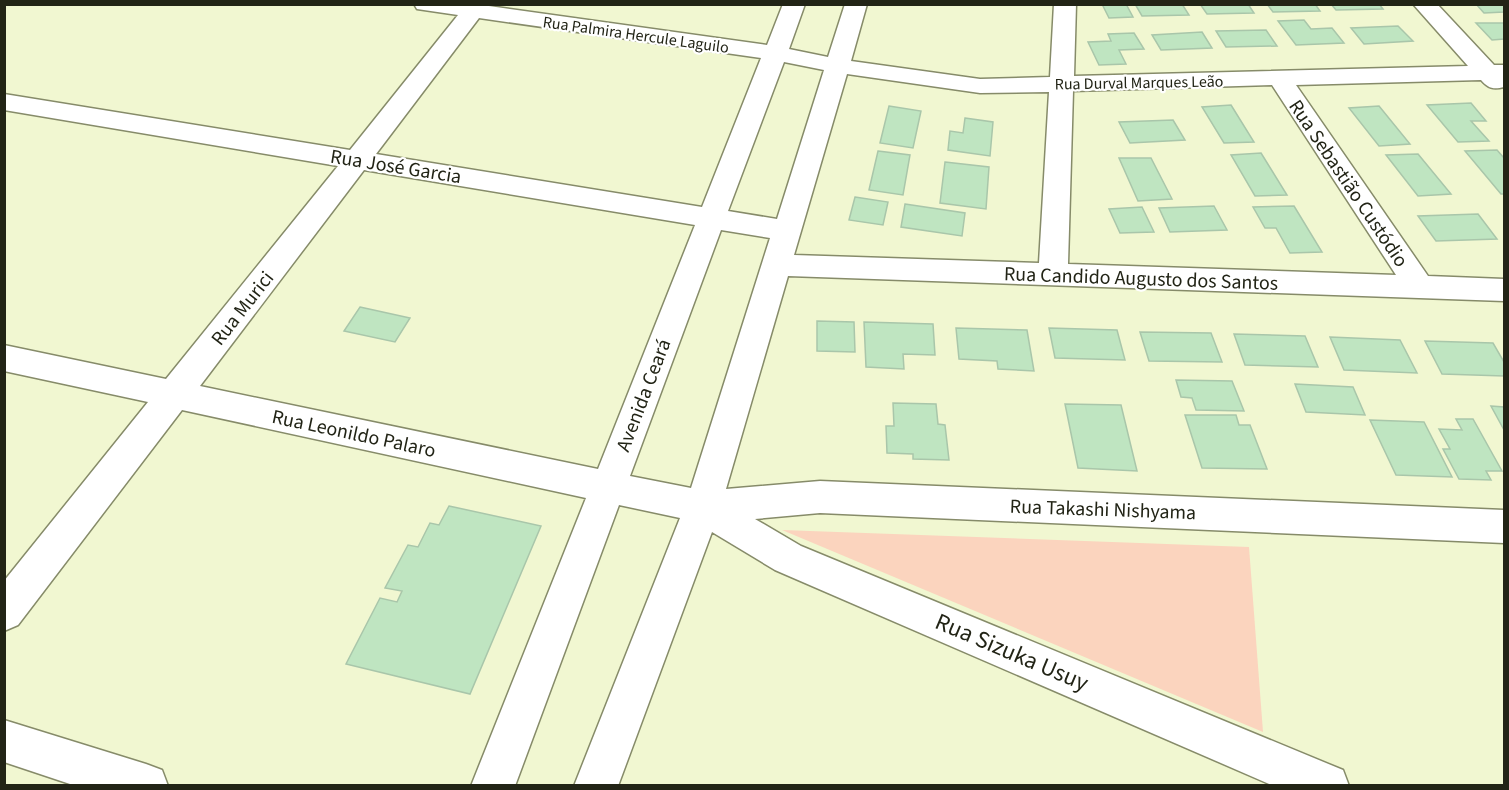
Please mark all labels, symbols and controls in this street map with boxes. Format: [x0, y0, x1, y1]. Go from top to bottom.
street label: Rua Palmira Hercule Laguilo [541, 11, 730, 59]
street label: Rua Durval Marques Leão [1055, 71, 1224, 95]
street label: Rua Sebastião Custódio [1282, 94, 1415, 273]
street label: Rua José Garcia [328, 143, 463, 191]
street label: Rua Candido Augusto dos Santos [1003, 260, 1279, 298]
street label: Rua Murici [205, 265, 281, 352]
street label: Avenida Ceará [610, 335, 678, 456]
street label: Rua Leonildo Palaro [269, 403, 438, 465]
street label: Rua Takashi Nishyama [1009, 493, 1197, 527]
street label: Rua Sizuka Usuy [930, 604, 1094, 701]

